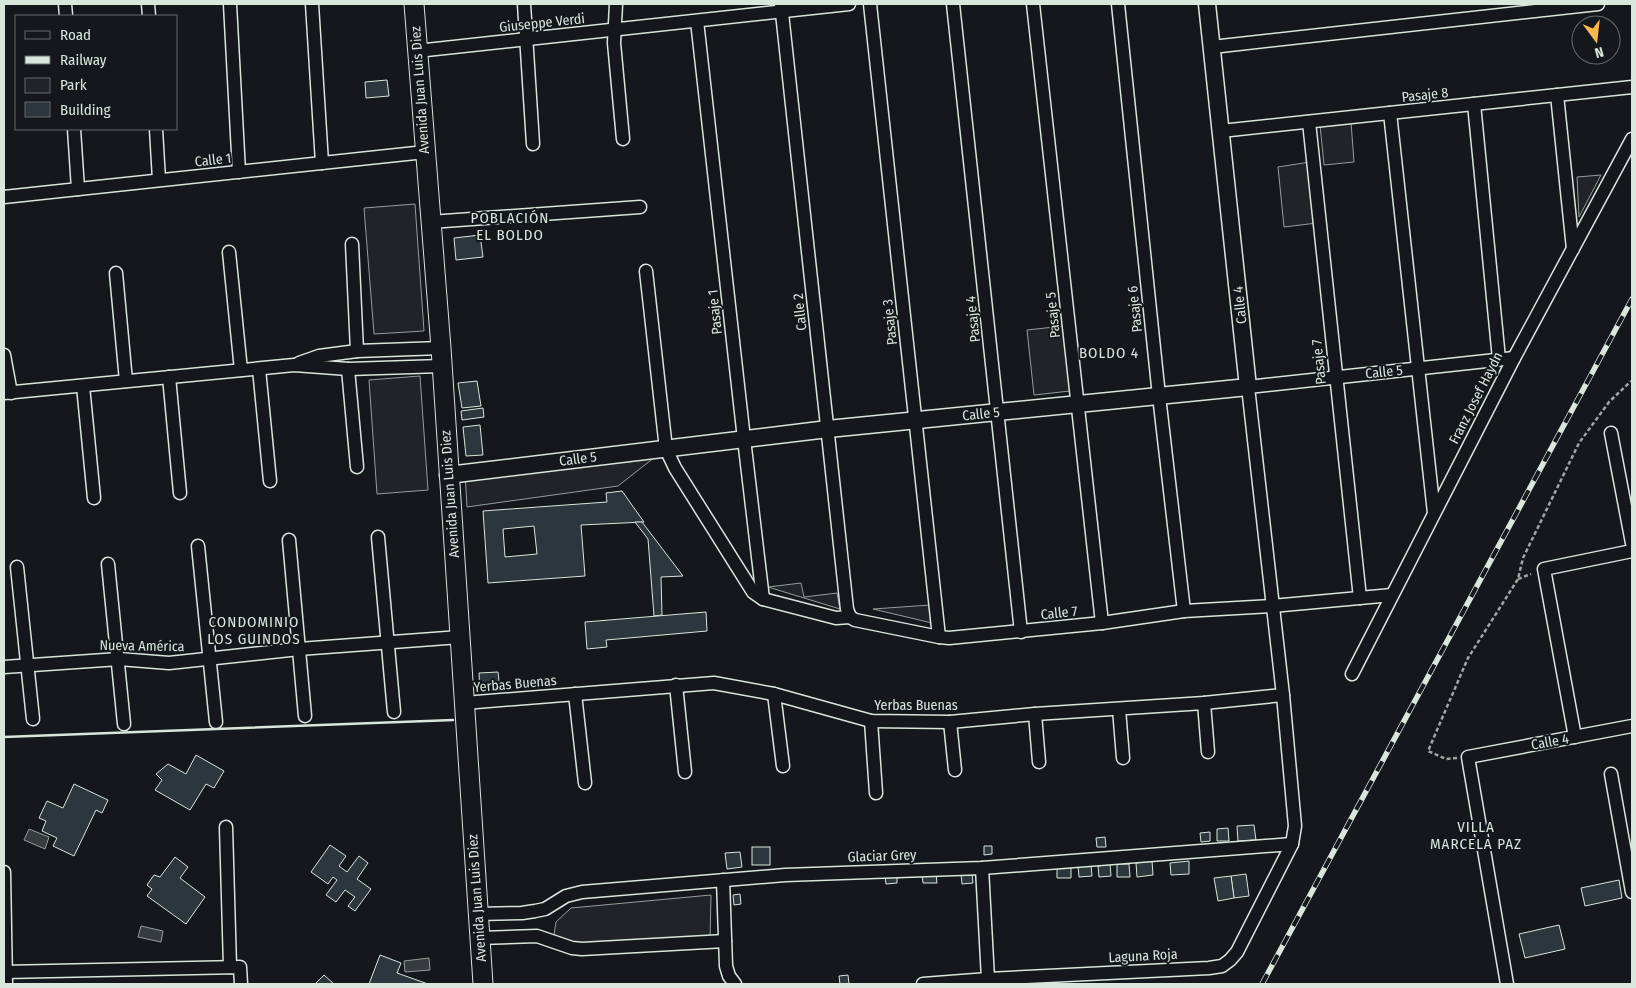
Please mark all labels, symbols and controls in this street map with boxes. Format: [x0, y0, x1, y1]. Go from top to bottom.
street label: Giuseppe Verdi [498, 10, 586, 36]
legend [15, 15, 178, 130]
north arrow [1571, 15, 1621, 65]
street label: Avenida Juan Luis Diez [407, 25, 433, 154]
text: Road [60, 26, 91, 44]
text: N [1593, 43, 1605, 61]
text: Railway [60, 51, 107, 69]
text: Park [60, 76, 87, 94]
street label: Pasaje 8 [1401, 84, 1449, 106]
text: Building [60, 101, 111, 119]
street label: Calle 1 [194, 150, 232, 170]
district label: POBLACIÓN EL BOLDO [471, 209, 549, 244]
street label: Pasaje 6 [1124, 285, 1146, 333]
street label: Calle 4 [1230, 285, 1250, 325]
street label: Pasaje 1 [704, 289, 726, 335]
street label: Pasaje 5 [1042, 291, 1064, 339]
street label: Calle 2 [790, 293, 810, 331]
street label: Pasaje 4 [962, 295, 984, 343]
street label: Pasaje 3 [879, 298, 901, 346]
street label: Pasaje 7 [1308, 338, 1330, 385]
district label: BOLDO 4 [1079, 344, 1139, 362]
street label: Franz Josef Haydn [1445, 349, 1507, 447]
street label: Calle 5 [1364, 362, 1404, 382]
street label: Calle 5 [961, 404, 1001, 424]
street label: Avenida Juan Luis Diez [437, 429, 463, 558]
street label: Calle 5 [558, 448, 598, 470]
street label: Calle 7 [1040, 603, 1079, 623]
district label: CONDOMINIO LOS GUINDOS [207, 613, 301, 648]
street label: Nueva América [99, 637, 185, 655]
street label: Yerbas Buenas [473, 672, 557, 696]
street label: Yerbas Buenas [874, 697, 958, 714]
street label: Calle 4 [1530, 730, 1570, 754]
district label: VILLA MARCELA PAZ [1430, 818, 1522, 853]
street label: Avenida Juan Luis Diez [464, 833, 490, 962]
street label: Glaciar Grey [847, 846, 917, 866]
street label: Laguna Roja [1108, 946, 1178, 966]

